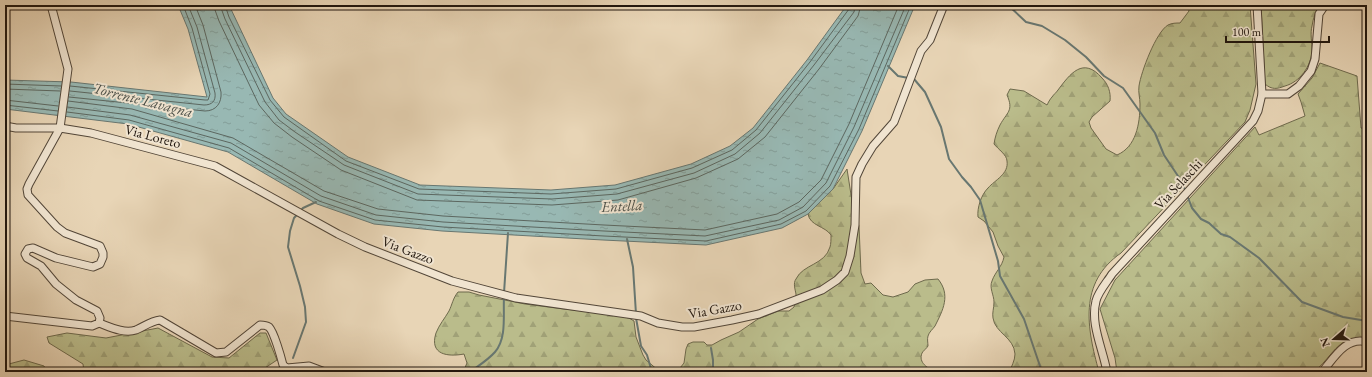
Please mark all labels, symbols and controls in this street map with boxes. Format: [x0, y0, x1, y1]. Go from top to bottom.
scale bar [1226, 18, 1329, 44]
text: 100 m [1232, 24, 1262, 40]
water label: Torrente Lavagna [91, 78, 195, 121]
street label: Via Loreto [123, 120, 183, 152]
street label: Via Selaschi [1150, 155, 1206, 213]
water label: Entella [600, 195, 643, 216]
street label: Via Gazzo [380, 232, 436, 268]
street label: Via Gazzo [687, 295, 743, 323]
north arrow [1314, 319, 1354, 359]
text: N [1316, 336, 1333, 349]

